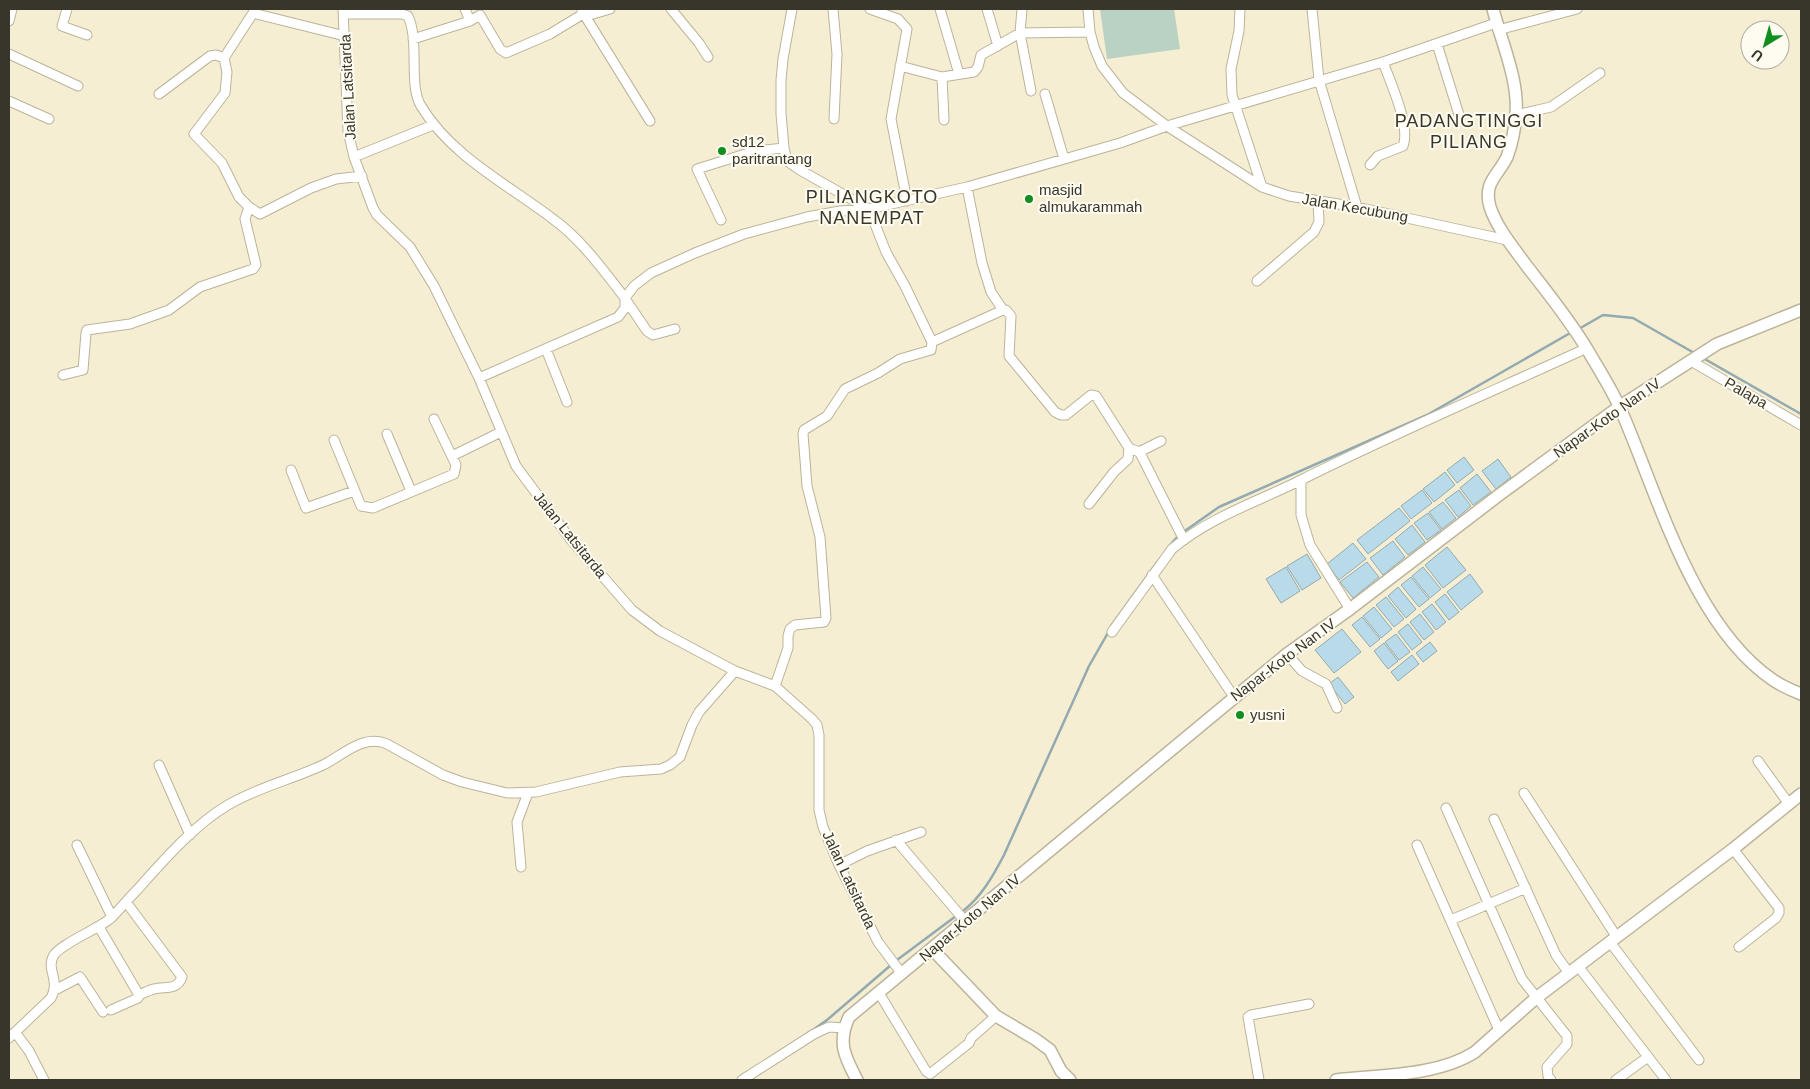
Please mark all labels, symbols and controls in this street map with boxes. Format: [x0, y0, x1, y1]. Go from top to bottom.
north arrow [1740, 20, 1790, 70]
street label: Jalan Latsitarda [336, 33, 359, 140]
text: U [1748, 46, 1766, 65]
district label: PADANGTINGGI PILIANG [1395, 111, 1543, 152]
place label: sd12 paritrantang [732, 133, 812, 167]
marker: sd12 paritrantang [716, 145, 728, 157]
place label: masjid almukarammah [1039, 181, 1142, 215]
district label: PILIANGKOTO NANEMPAT [806, 187, 938, 228]
street label: Jalan Kecubung [1301, 190, 1410, 225]
marker: masjid almukarammah [1023, 193, 1035, 205]
street label: Napar-Koto Nan IV [1550, 374, 1663, 461]
street label: Palapa [1722, 374, 1771, 412]
street label: Jalan Latsitarda [530, 488, 611, 582]
street label: Napar-Koto Nan IV [1227, 615, 1338, 705]
place label: yusni [1250, 706, 1285, 723]
marker: yusni [1234, 709, 1246, 721]
street label: Jalan Latsitarda [819, 828, 880, 932]
street label: Napar-Koto Nan IV [916, 870, 1024, 965]

